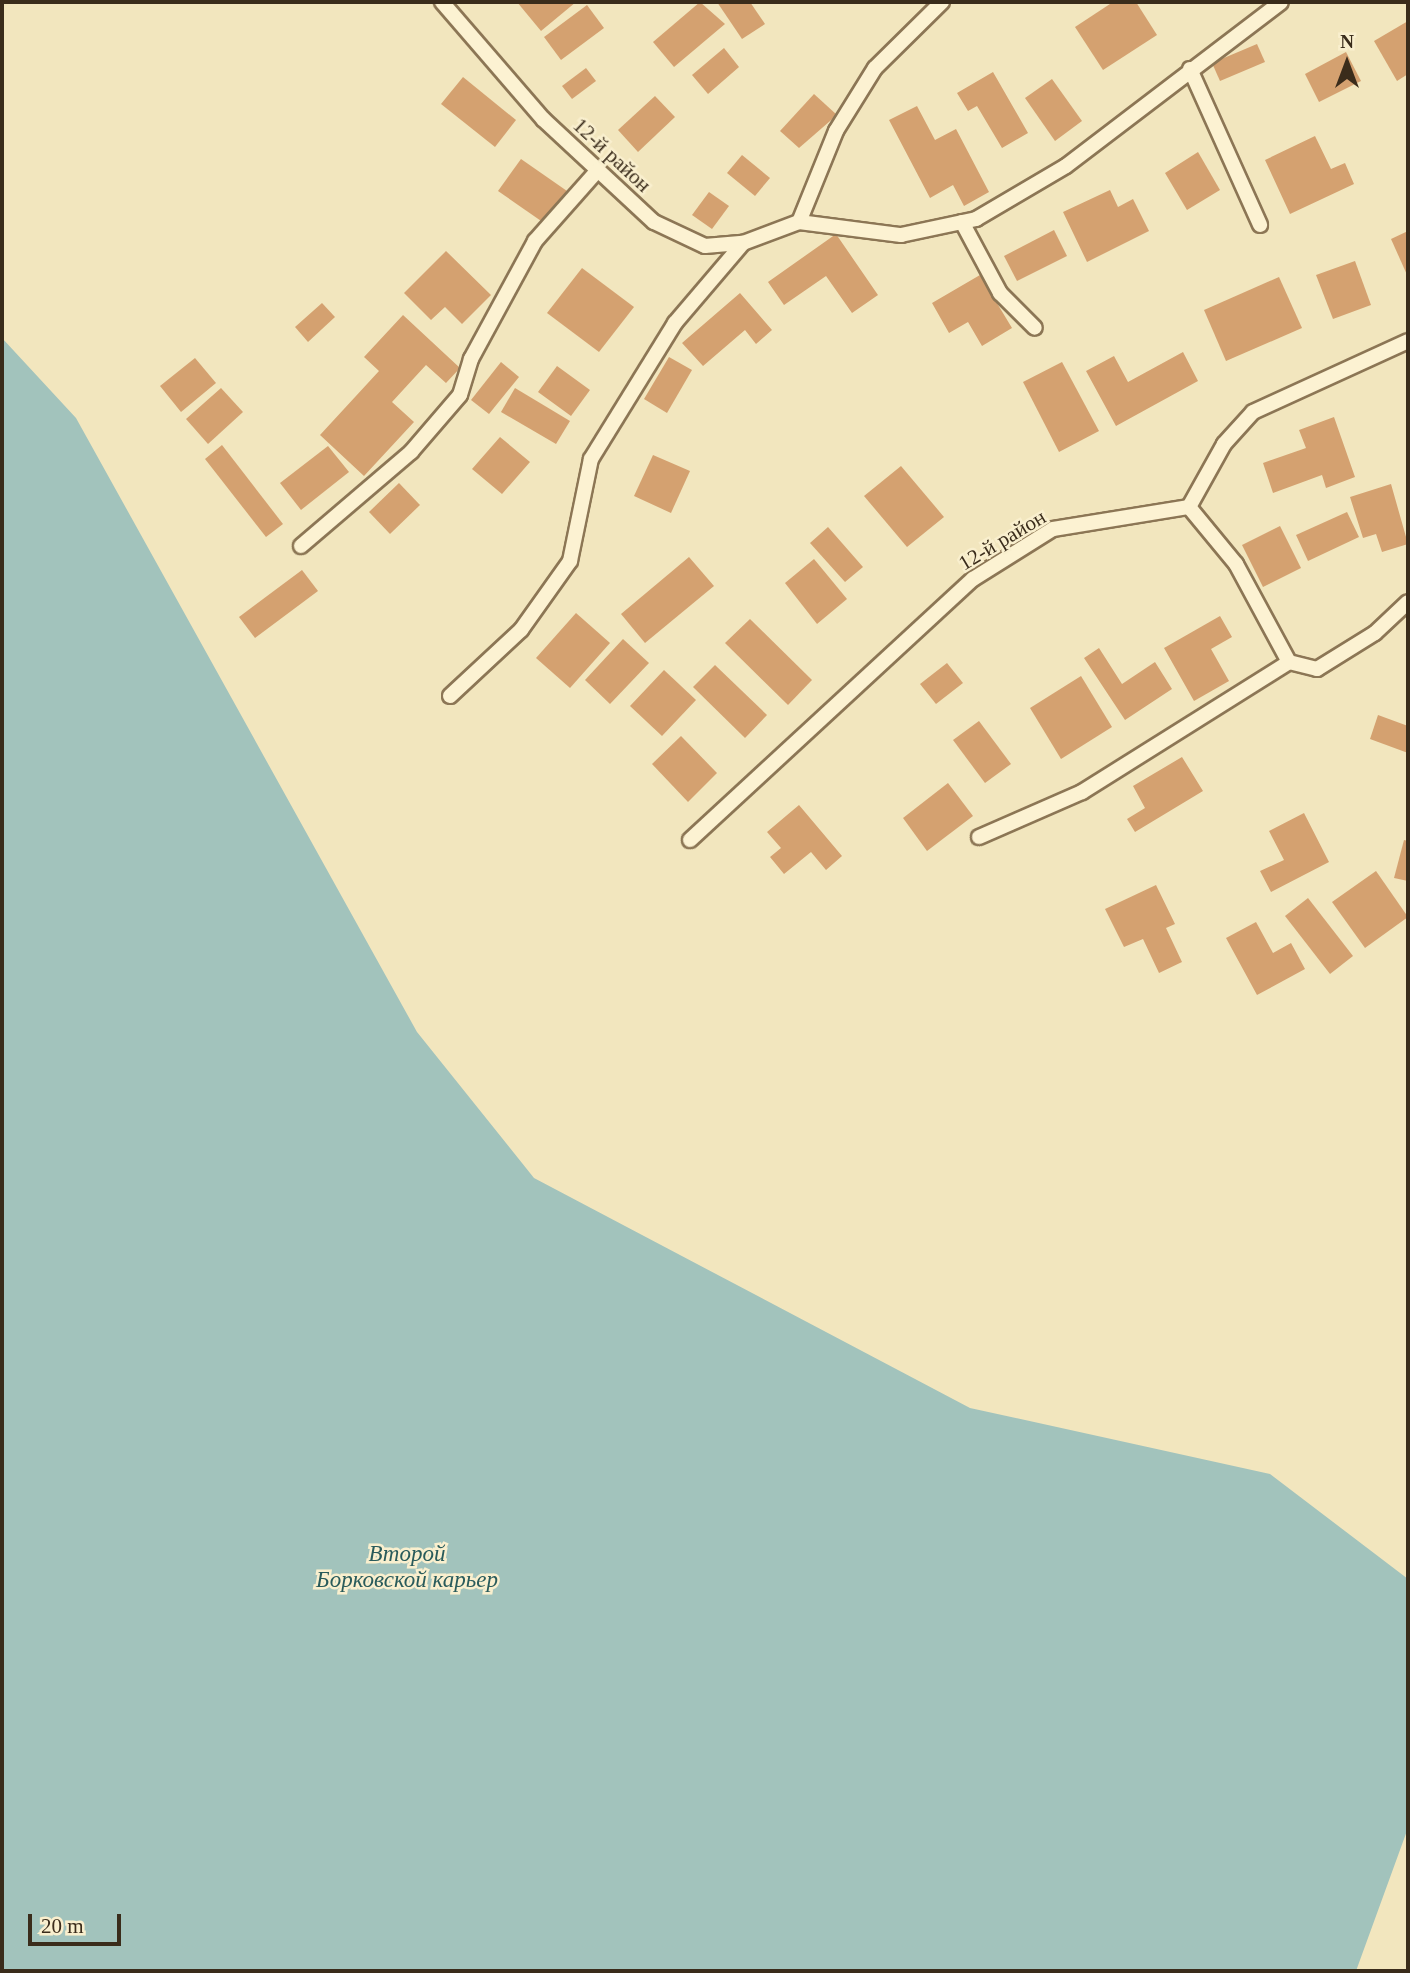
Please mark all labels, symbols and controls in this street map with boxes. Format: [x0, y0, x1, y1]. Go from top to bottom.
north arrow [1312, 28, 1382, 98]
text: N [1340, 31, 1354, 52]
street label: 12-й район [568, 113, 656, 197]
street label: 12-й район [954, 504, 1050, 576]
water label: Второй Борковской карьер [316, 1540, 498, 1594]
scale bar [32, 1899, 124, 1943]
text: 20 m [41, 1914, 84, 1938]

